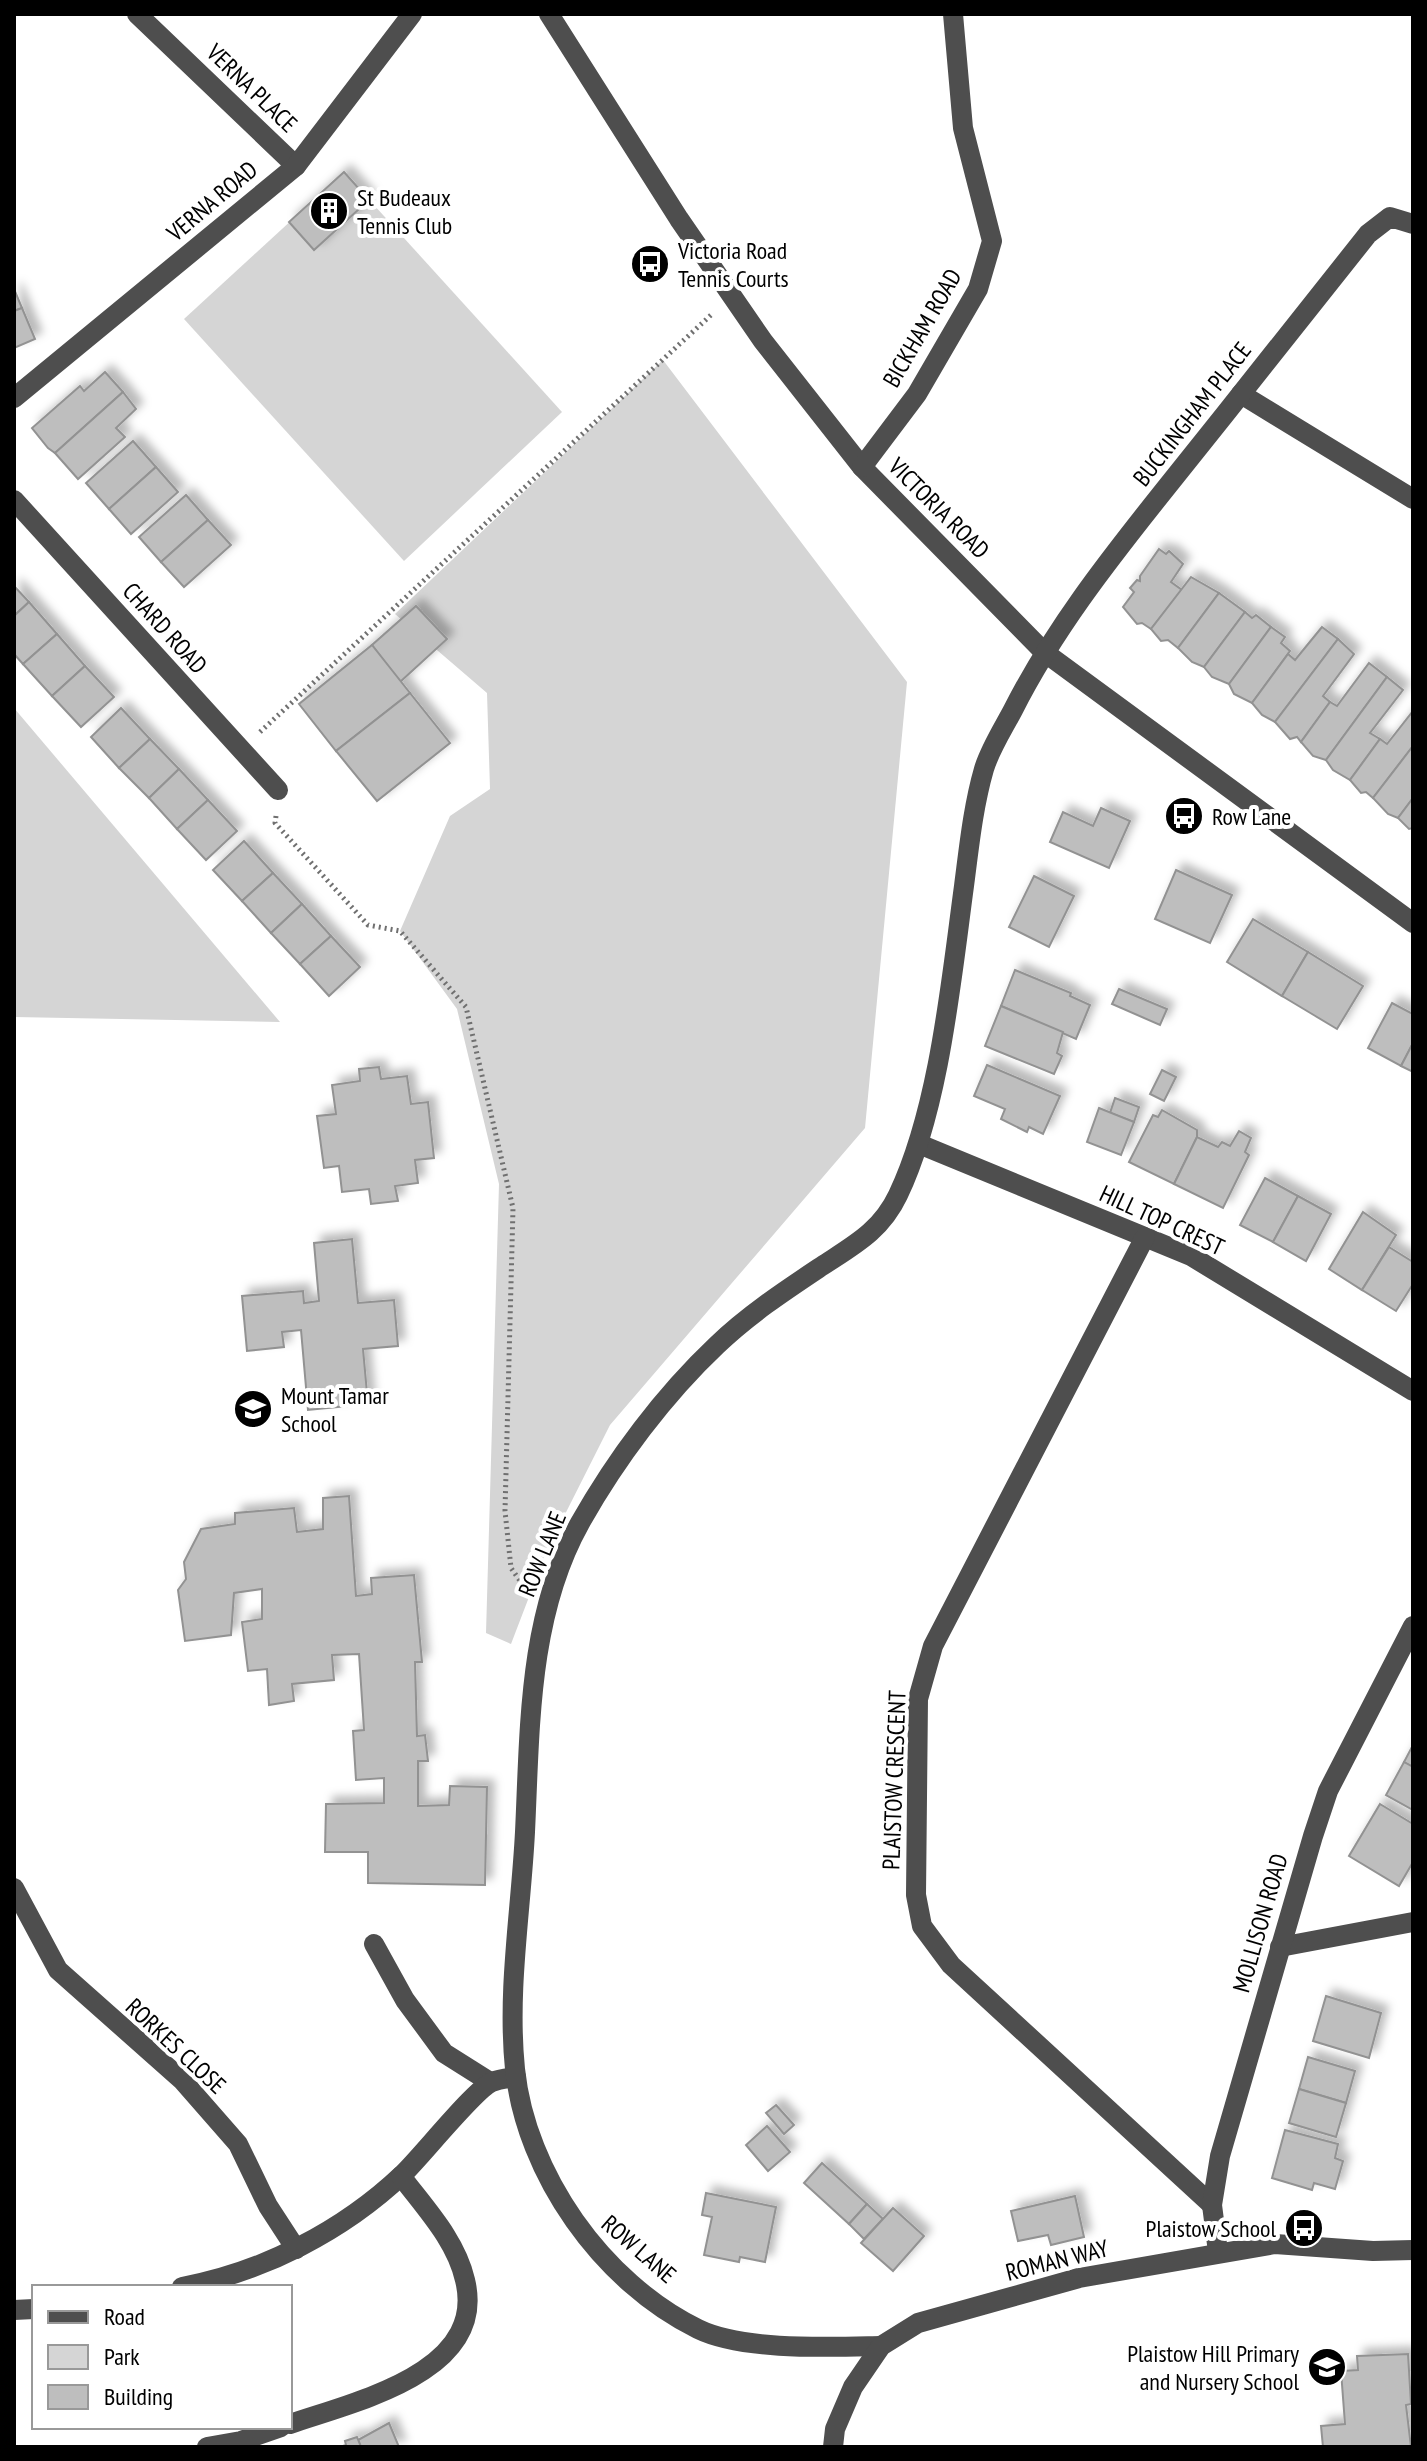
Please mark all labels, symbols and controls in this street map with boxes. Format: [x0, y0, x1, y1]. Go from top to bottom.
street label: VERNA PLACE [199, 36, 304, 139]
street label: VERNA ROAD [160, 154, 264, 249]
place label: St Budeaux Tennis Club [357, 182, 452, 241]
building icon: St Budeaux Tennis Club [308, 190, 350, 232]
place label: Victoria Road Tennis Courts [677, 235, 789, 294]
bus stop icon: Victoria Road Tennis Courts [629, 243, 671, 285]
street label: BICKHAM ROAD [876, 263, 968, 393]
street label: BUCKINGHAM PLACE [1126, 336, 1258, 492]
street label: VICTORIA ROAD [881, 450, 996, 565]
street label: CHARD ROAD [116, 576, 214, 680]
bus stop icon: Row Lane [1163, 795, 1205, 837]
place label: Row Lane [1212, 801, 1291, 832]
street label: HILL TOP CREST [1095, 1178, 1230, 1262]
place label: Mount Tamar School [281, 1380, 389, 1439]
school or university icon: Mount Tamar School [232, 1388, 274, 1430]
street label: ROW LANE [511, 1507, 573, 1601]
street label: PLAISTOW CRESCENT [875, 1689, 913, 1870]
street label: MOLLISON ROAD [1225, 1850, 1295, 1996]
street label: RORKES CLOSE [119, 1992, 233, 2100]
bus stop icon: Plaistow School [1283, 2207, 1325, 2249]
street label: ROW LANE [595, 2208, 683, 2290]
place label: Plaistow School [1146, 2213, 1276, 2244]
street label: ROMAN WAY [1002, 2232, 1112, 2288]
legend [32, 2285, 292, 2429]
text: Road [104, 2301, 145, 2332]
place label: Plaistow Hill Primary and Nursery School [1127, 2338, 1299, 2397]
text: Park [104, 2341, 140, 2372]
school or university icon: Plaistow Hill Primary and Nursery School [1306, 2346, 1348, 2388]
text: Building [104, 2381, 173, 2412]

